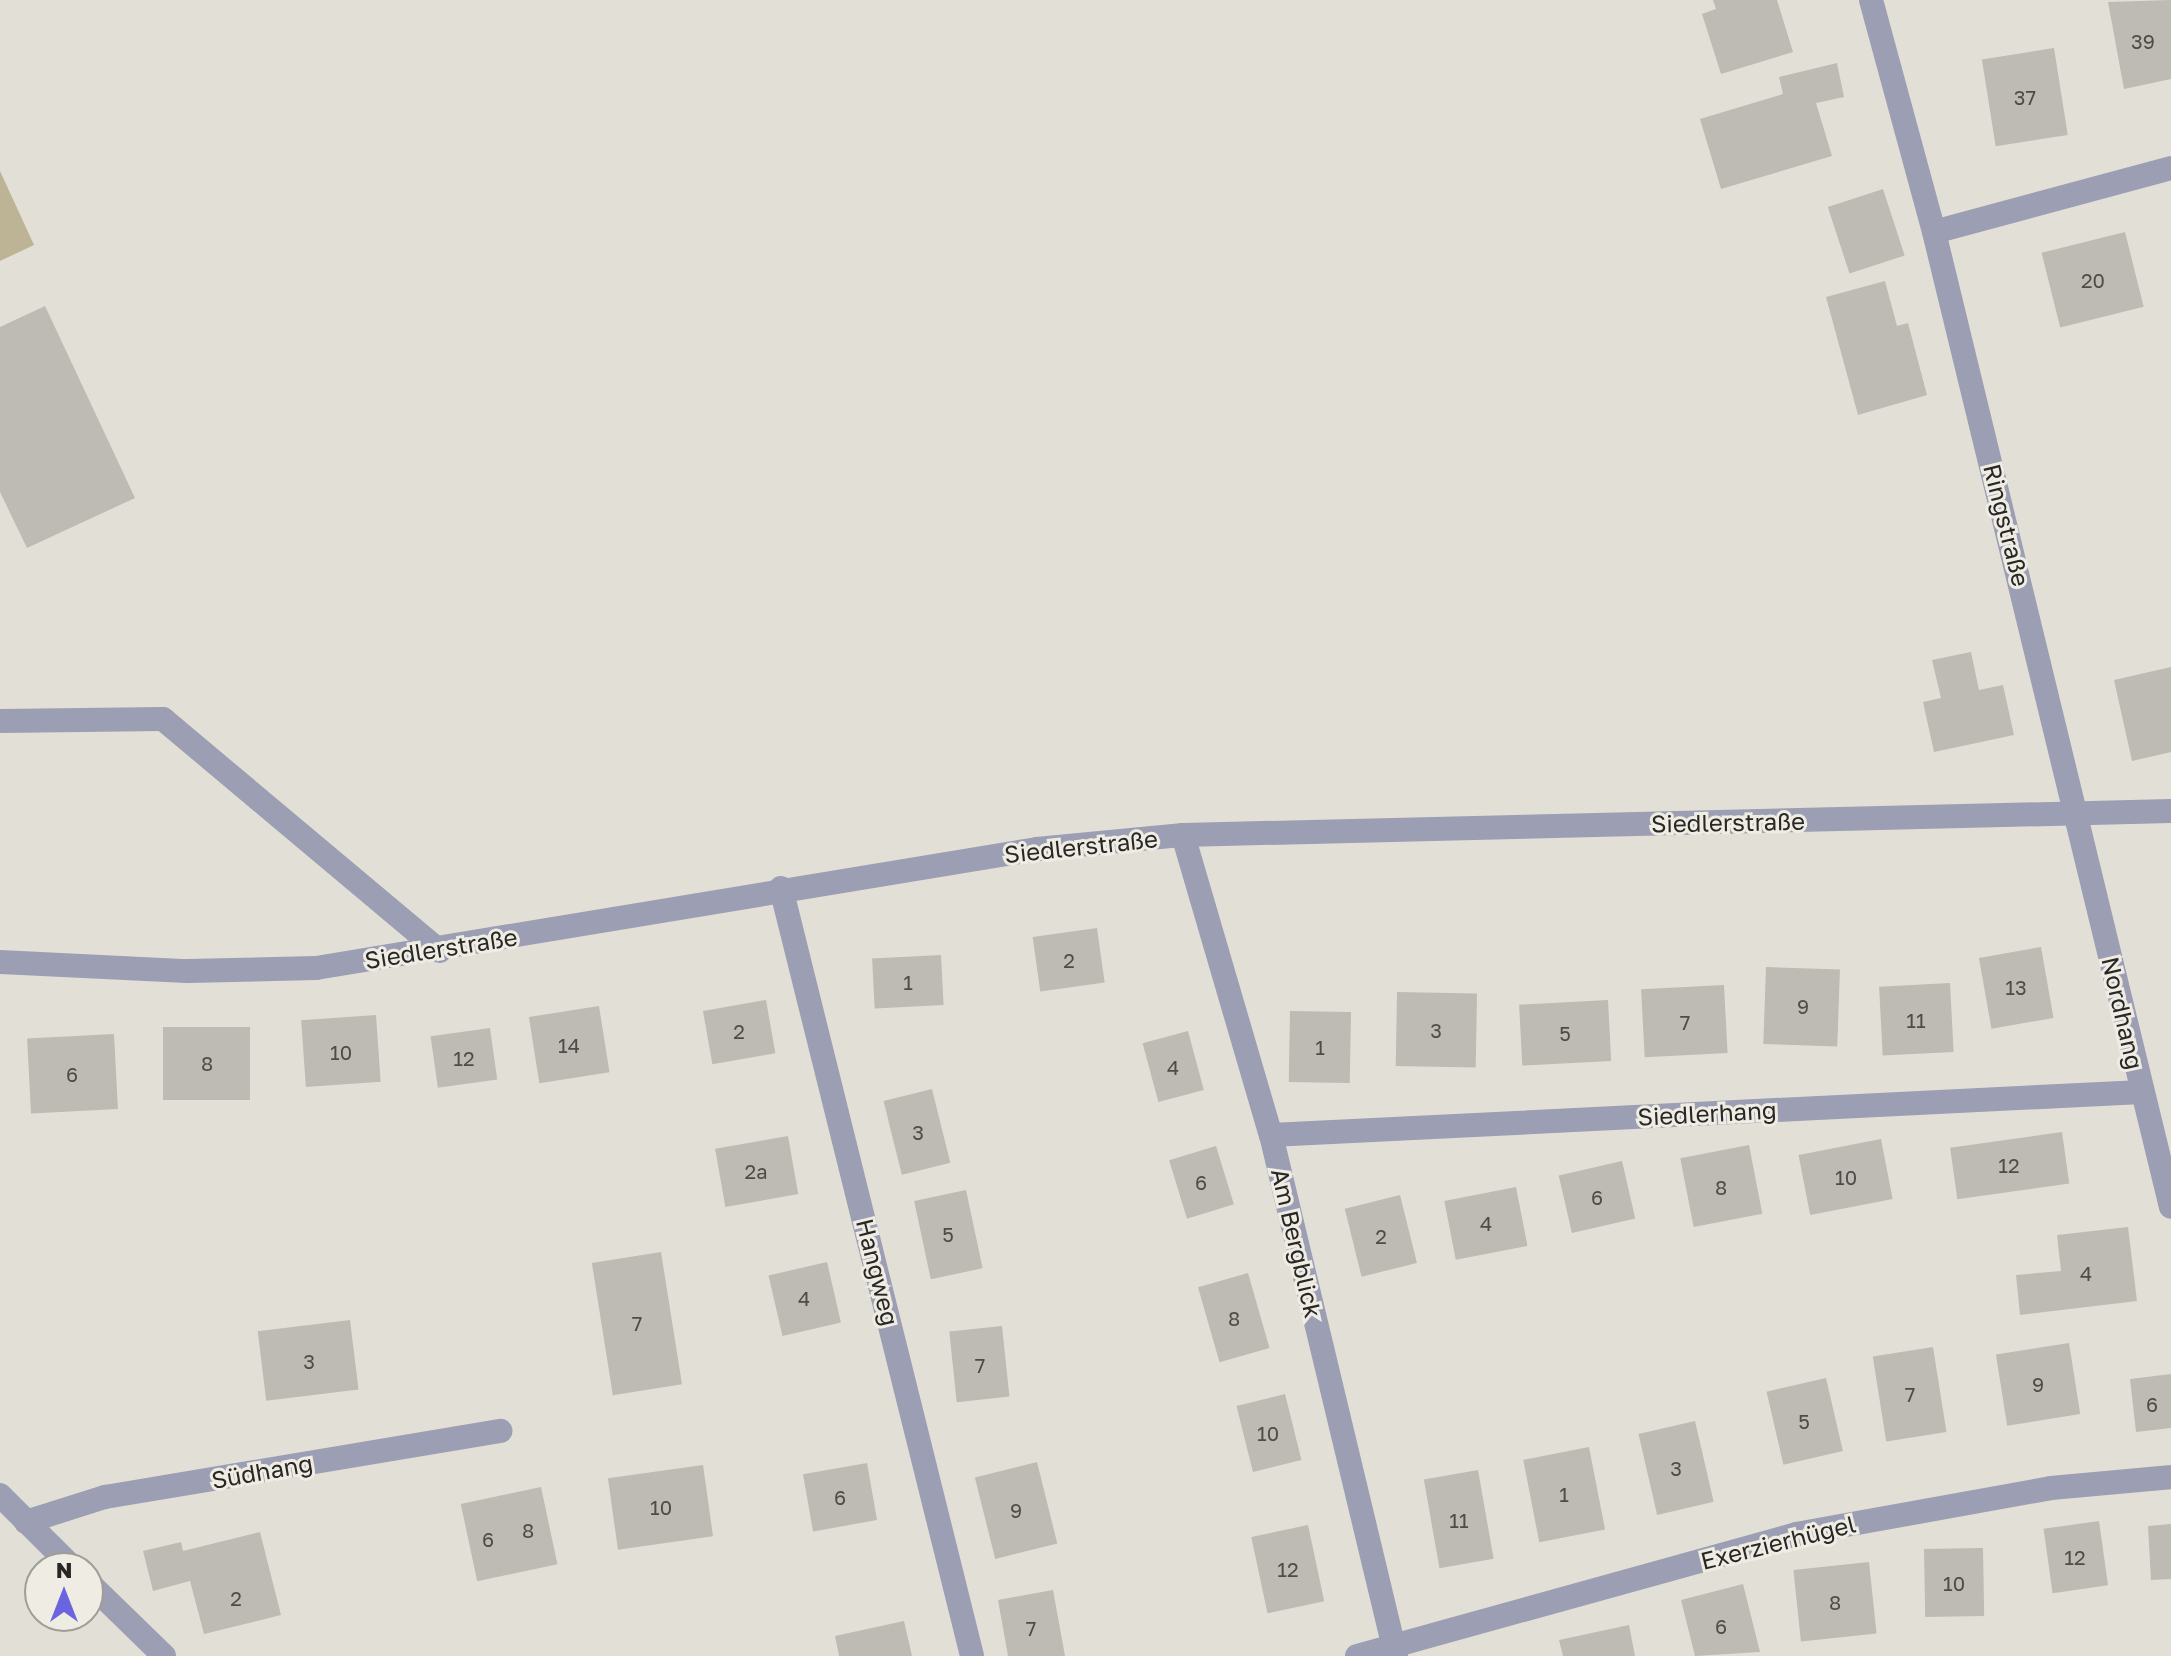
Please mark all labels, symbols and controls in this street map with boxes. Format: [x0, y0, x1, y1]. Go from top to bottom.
house number: 39 [2131, 29, 2155, 53]
house number: 37 [2014, 85, 2036, 109]
house number: 20 [2081, 268, 2105, 292]
street label: Ringstraße [1978, 461, 2036, 589]
street label: Siedlerstraße [1651, 806, 1805, 838]
street label: Siedlerstraße [1003, 824, 1159, 868]
street label: Siedlerstraße [363, 922, 519, 974]
house number: 2 [1063, 948, 1075, 972]
street label: Nordhang [2096, 954, 2150, 1072]
house number: 1 [903, 970, 913, 994]
house number: 13 [2005, 975, 2027, 999]
house number: 9 [1797, 994, 1809, 1018]
house number: 11 [1906, 1008, 1926, 1032]
house number: 7 [1680, 1010, 1690, 1034]
house number: 3 [1430, 1018, 1442, 1042]
house number: 2 [733, 1019, 745, 1043]
house number: 5 [1559, 1021, 1571, 1045]
house number: 14 [558, 1033, 580, 1057]
house number: 1 [1315, 1035, 1325, 1059]
house number: 10 [330, 1040, 352, 1064]
house number: 12 [453, 1046, 475, 1070]
house number: 8 [201, 1051, 213, 1075]
house number: 4 [1167, 1055, 1179, 1079]
house number: 6 [66, 1062, 78, 1086]
street label: Siedlerhang [1637, 1095, 1777, 1131]
house number: 3 [912, 1120, 924, 1144]
house number: 12 [1998, 1153, 2020, 1177]
house number: 2a [745, 1159, 767, 1183]
street label: Am Bergblick [1266, 1165, 1328, 1321]
house number: 10 [1835, 1165, 1857, 1189]
house number: 6 [1195, 1170, 1207, 1194]
house number: 8 [1715, 1175, 1727, 1199]
house number: 6 [1591, 1185, 1603, 1209]
house number: 4 [1480, 1211, 1492, 1235]
street label: Hangweg [851, 1216, 905, 1328]
house number: 5 [942, 1222, 954, 1246]
house number: 2 [1375, 1224, 1387, 1248]
house number: 4 [2080, 1261, 2092, 1285]
house number: 4 [798, 1286, 810, 1310]
house number: 8 [1228, 1306, 1240, 1330]
house number: 7 [632, 1311, 642, 1335]
house number: 3 [303, 1349, 315, 1373]
house number: 7 [975, 1353, 985, 1377]
house number: 9 [2032, 1372, 2044, 1396]
house number: 7 [1905, 1382, 1915, 1406]
house number: 6 [2146, 1392, 2158, 1416]
house number: 5 [1798, 1409, 1810, 1433]
house number: 10 [1257, 1421, 1279, 1445]
street label: Südhang [209, 1448, 315, 1494]
house number: 3 [1670, 1456, 1682, 1480]
house number: 1 [1559, 1482, 1569, 1506]
house number: 6 [834, 1485, 846, 1509]
house number: 10 [650, 1495, 672, 1519]
house number: 9 [1010, 1498, 1022, 1522]
house number: 11 [1449, 1508, 1469, 1532]
street label: Exerzierhügel [1698, 1509, 1858, 1575]
house number: 8 [522, 1518, 534, 1542]
house number: 6 [482, 1527, 494, 1551]
house number: 12 [2064, 1545, 2086, 1569]
north arrow [24, 1552, 104, 1632]
text: N [56, 1556, 72, 1583]
house number: 12 [1277, 1557, 1299, 1581]
house number: 10 [1943, 1571, 1965, 1595]
house number: 2 [230, 1586, 242, 1610]
house number: 8 [1829, 1590, 1841, 1614]
house number: 6 [1715, 1614, 1727, 1638]
house number: 7 [1026, 1616, 1036, 1640]

